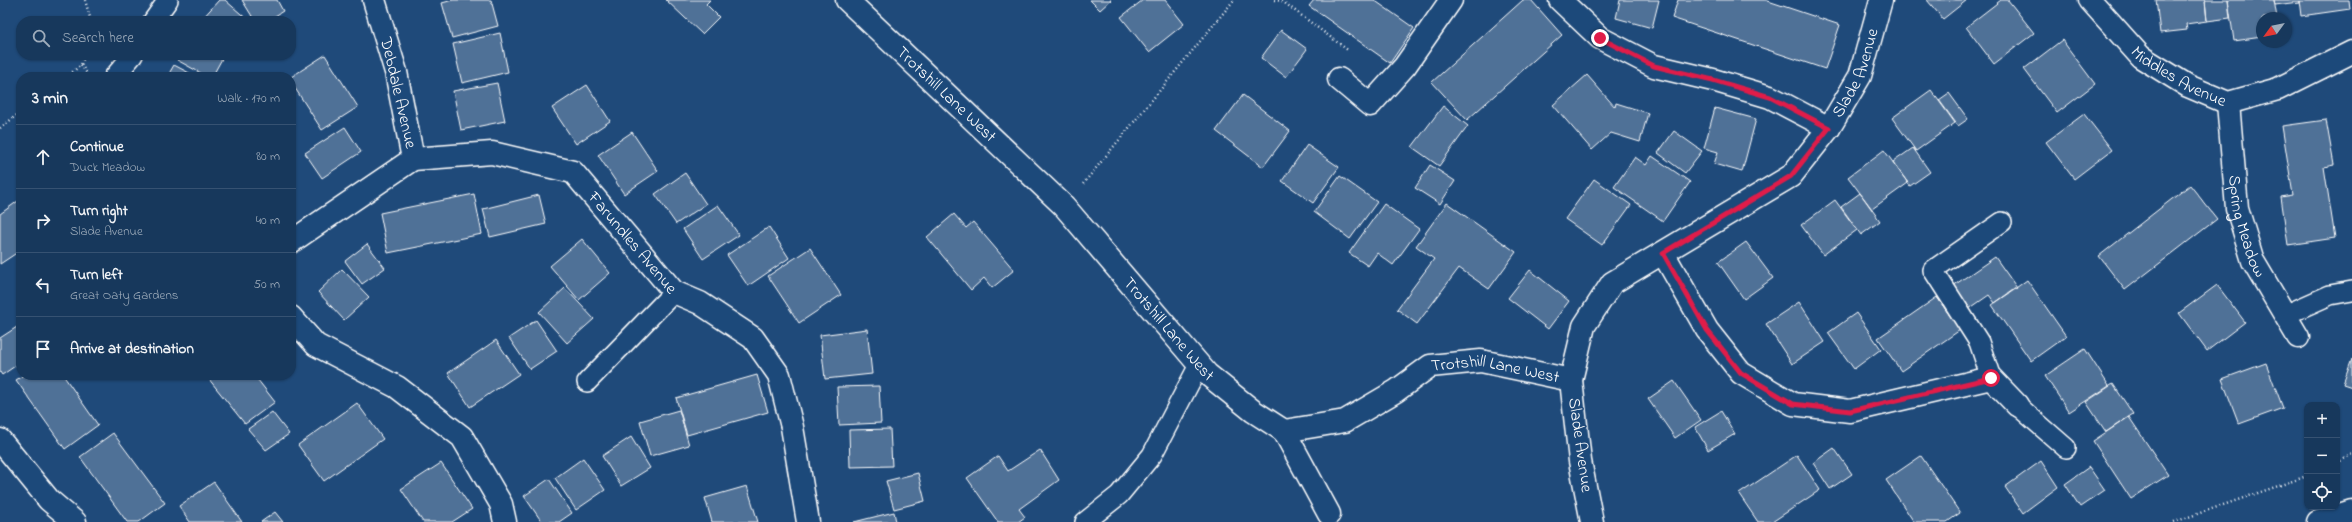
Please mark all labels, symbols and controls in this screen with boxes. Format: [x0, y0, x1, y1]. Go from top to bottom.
north arrow [2256, 12, 2292, 48]
search box [16, 16, 296, 60]
street label: Slade Avenue [1825, 25, 1885, 122]
icon: search [30, 27, 52, 49]
text: Search here [62, 27, 134, 49]
route end [1591, 29, 1609, 47]
street label: Debdale Avenue [373, 34, 423, 151]
street label: Trotshill Lane West [891, 40, 1002, 148]
street label: Middles Avenue [2124, 41, 2231, 114]
text: 3 min [32, 86, 68, 111]
text: Walk · 170 m [217, 89, 280, 108]
text: Continue [70, 136, 124, 158]
icon: ahead [32, 146, 54, 168]
text: 80 m [256, 147, 280, 166]
text: Duck Meadow [70, 158, 145, 177]
street label: Spring Meadow [2222, 174, 2272, 282]
street label: Farundles Avenue [581, 185, 683, 300]
text: Turn right [70, 200, 128, 222]
icon: right [32, 210, 54, 232]
text: 40 m [256, 211, 280, 230]
text: Slade Avenue [70, 222, 143, 241]
text: Turn left [70, 264, 123, 286]
street label: Trotshill Lane West [1117, 271, 1220, 388]
icon: left [32, 274, 54, 296]
text: 50 m [254, 275, 280, 294]
text: Great Oaty Gardens [70, 286, 178, 305]
icon: arrive [32, 338, 54, 360]
text: Arrive at destination [70, 338, 194, 360]
street label: Trotshill Lane West [1430, 349, 1562, 390]
route start [1982, 369, 2000, 387]
street label: Slade Avenue [1561, 396, 1599, 494]
map controls [2304, 402, 2340, 510]
button: + [2304, 402, 2340, 438]
button: − [2304, 438, 2340, 474]
button: locate [2304, 474, 2340, 510]

